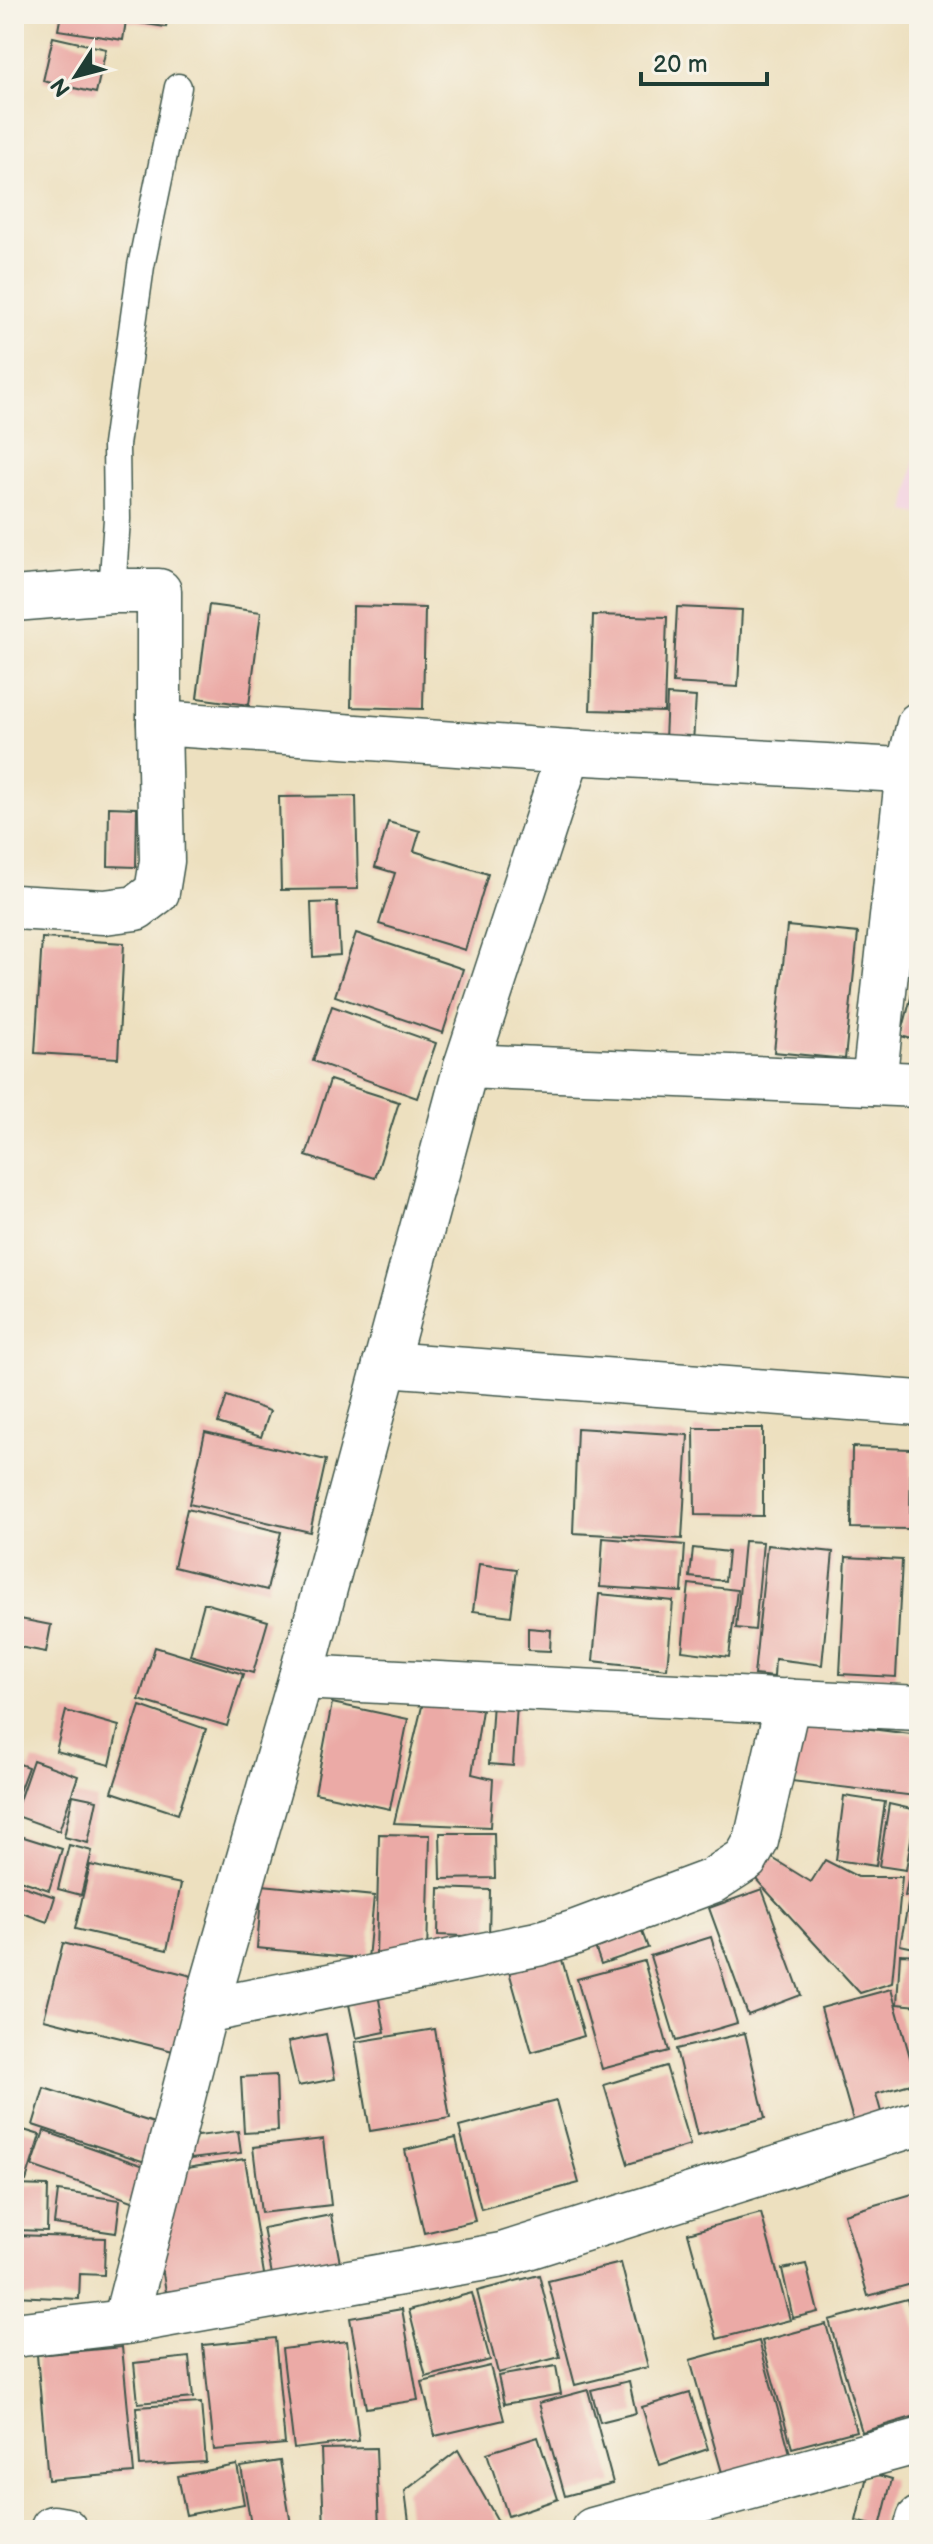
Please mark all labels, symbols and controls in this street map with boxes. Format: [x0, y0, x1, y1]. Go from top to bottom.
north arrow [36, 36, 116, 116]
scale bar [641, 36, 767, 86]
text: 20 m [653, 50, 708, 79]
text: N [45, 72, 77, 101]

